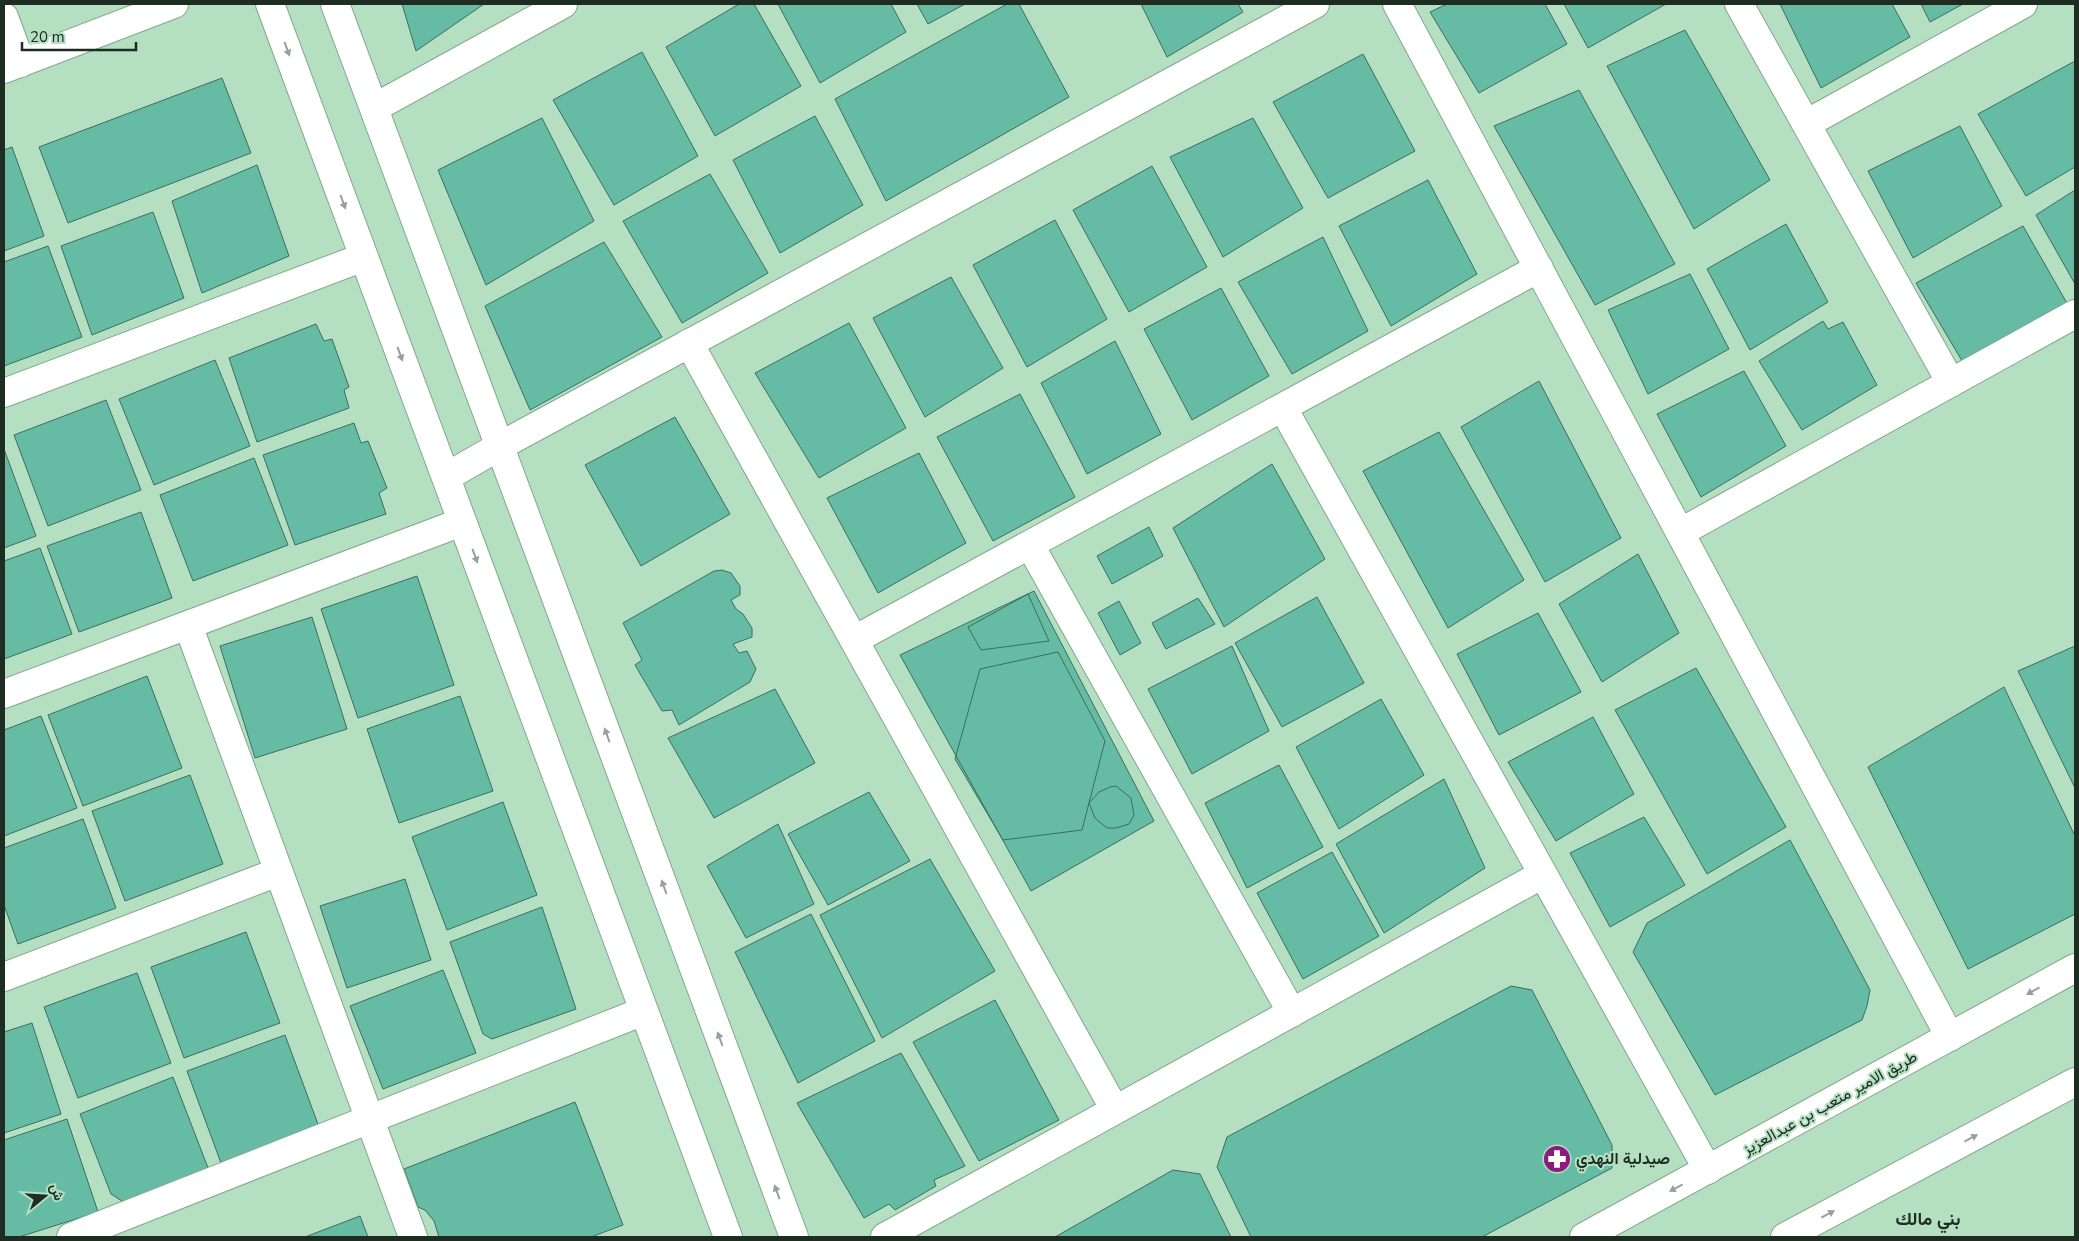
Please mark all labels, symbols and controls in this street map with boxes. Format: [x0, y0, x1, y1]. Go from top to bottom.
scale bar [22, 20, 136, 52]
text: 20 m [30, 27, 65, 47]
one-way arrow [284, 42, 291, 57]
one-way arrow [339, 195, 347, 210]
one-way arrow [396, 347, 404, 362]
one-way arrow [472, 548, 479, 563]
one-way arrow [603, 727, 610, 742]
one-way arrow [660, 879, 668, 894]
one-way arrow [2026, 987, 2039, 996]
one-way arrow [716, 1031, 724, 1046]
street label: طريق الامير متعب بن عبدالعزيز [1738, 1046, 1921, 1161]
one-way arrow [1965, 1133, 1978, 1142]
pharmacy icon: صيدلية النهدي [1542, 1144, 1572, 1174]
place label: صيدلية النهدي [1576, 1148, 1670, 1172]
north arrow [20, 1171, 70, 1221]
text: ش [45, 1181, 69, 1203]
one-way arrow [773, 1184, 780, 1199]
one-way arrow [1668, 1184, 1683, 1192]
district label: بني مالك [1896, 1207, 1960, 1234]
one-way arrow [1821, 1210, 1835, 1218]

